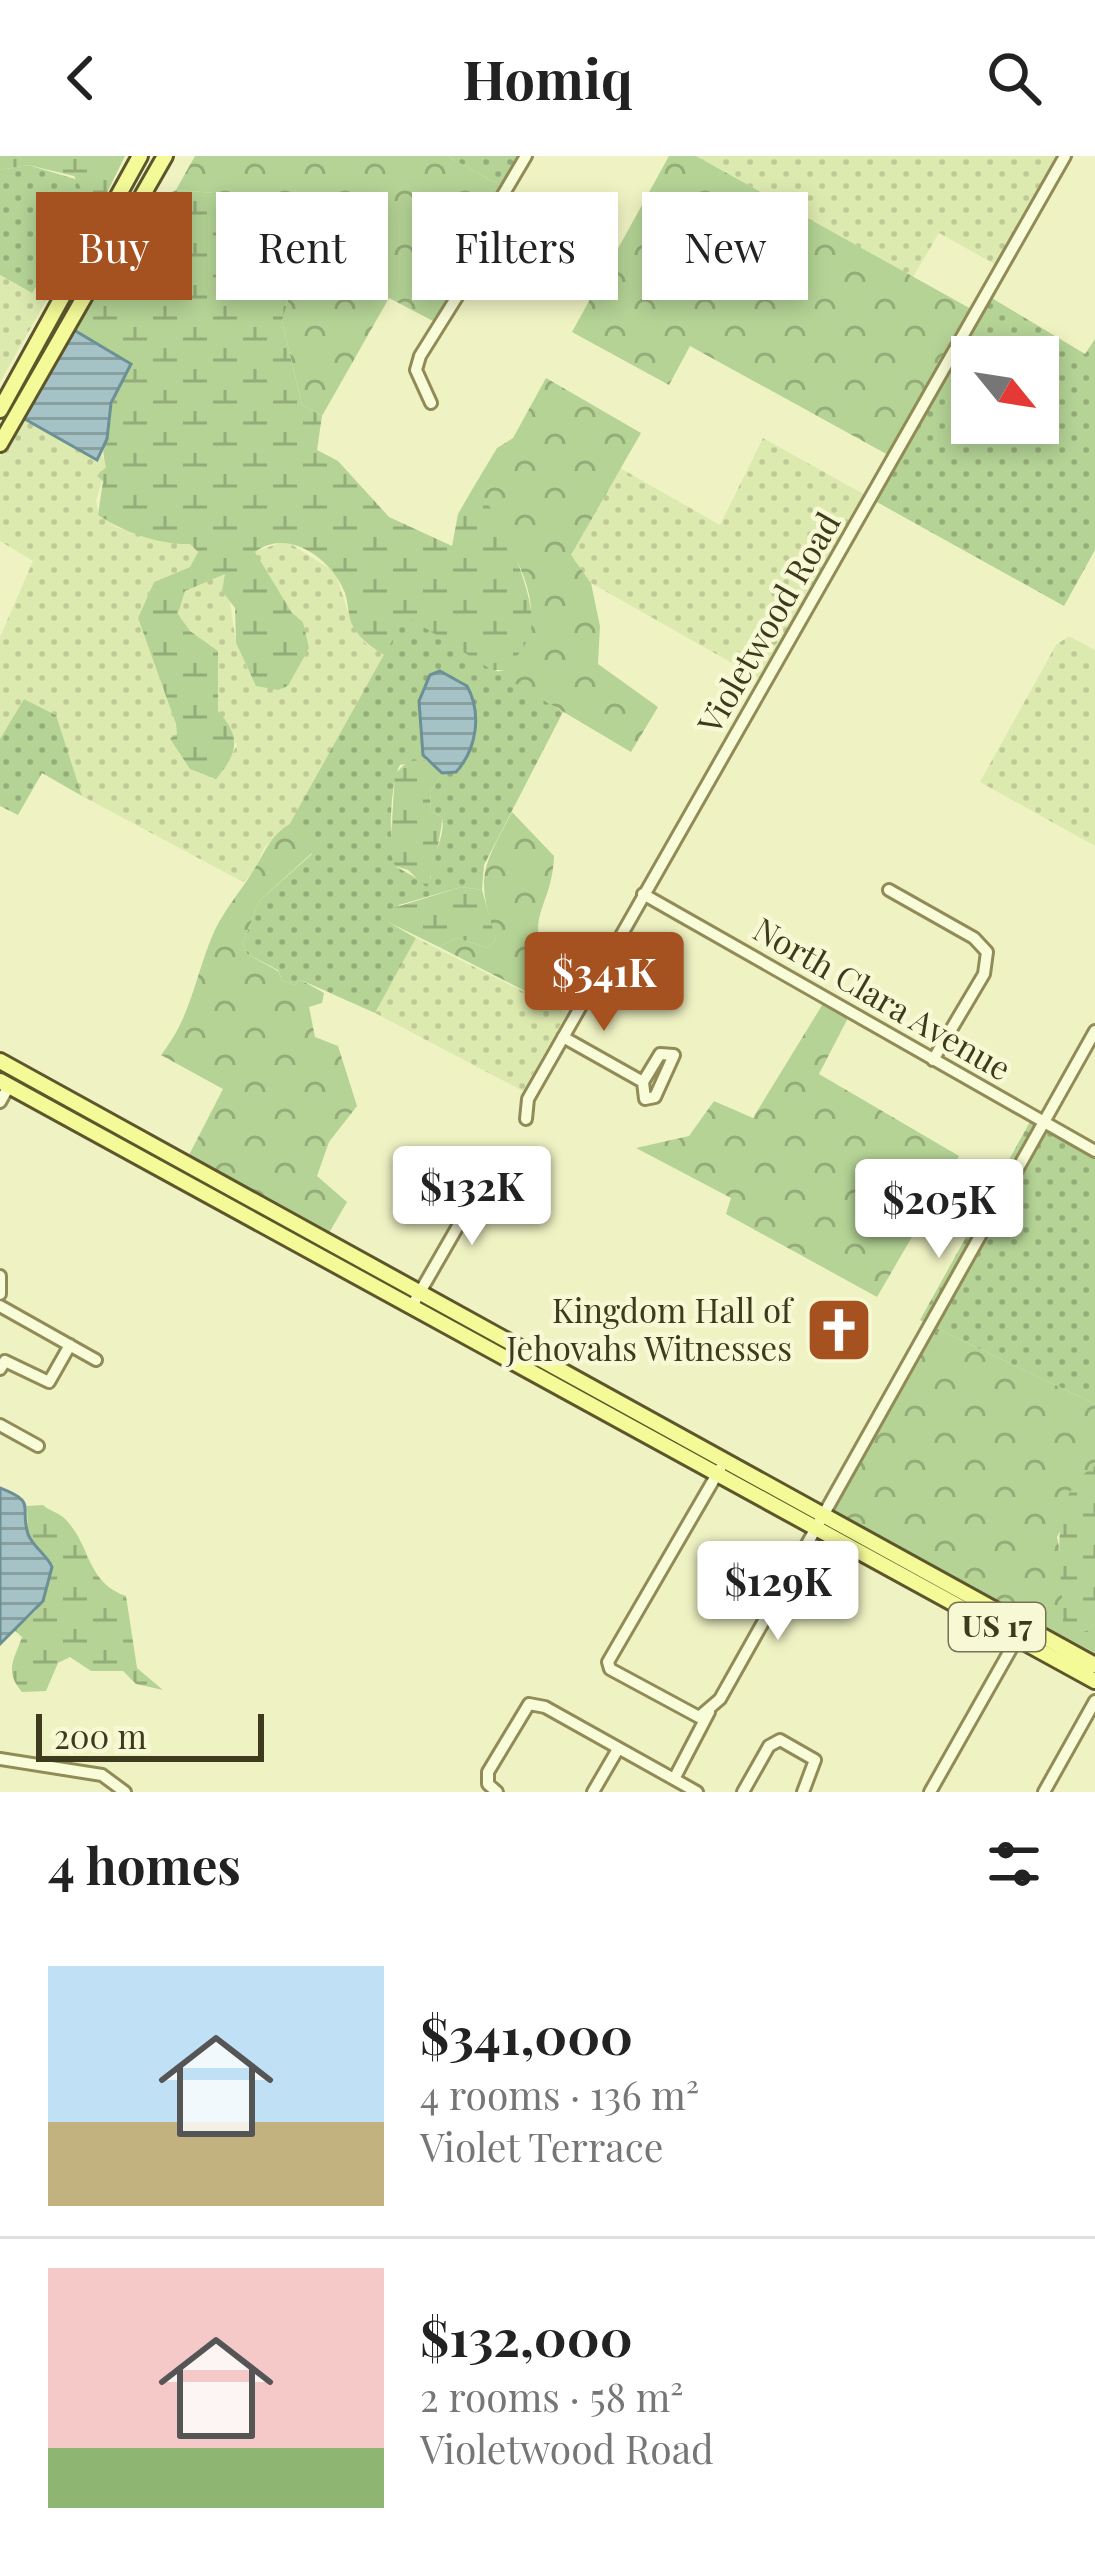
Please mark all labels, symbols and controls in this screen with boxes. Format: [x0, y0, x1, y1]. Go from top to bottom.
text: Homiq [462, 42, 633, 114]
icon: back [48, 45, 114, 111]
icon: search [981, 45, 1047, 111]
chip: Buy [36, 192, 192, 300]
chip: Rent [216, 192, 388, 300]
chip: Filters [412, 192, 618, 300]
chip: New [642, 192, 808, 300]
north arrow [951, 336, 1059, 444]
map controls [951, 336, 1059, 444]
street label: Violetwood Road [686, 503, 848, 741]
street label: North Clara Avenue [746, 906, 1020, 1089]
pin: $341K [520, 932, 688, 1034]
text: $341K [552, 945, 656, 997]
pin: $132K [388, 1146, 556, 1248]
text: $132K [420, 1159, 524, 1211]
pin: $205K [855, 1159, 1023, 1261]
text: $205K [882, 1172, 996, 1224]
place label: Kingdom Hall of Jehovahs Witnesses [505, 1287, 794, 1369]
church icon: Kingdom Hall of Jehovahs Witnesses [804, 1295, 874, 1365]
pin: $129K [694, 1541, 862, 1643]
text: $129K [724, 1554, 832, 1606]
road number: US 17 [949, 1603, 1045, 1651]
scale bar [36, 1708, 264, 1761]
text: 200 m [54, 1713, 147, 1757]
text: 4 homes [48, 1830, 241, 1898]
icon: filters [981, 1831, 1047, 1897]
text: $341,000 [420, 2000, 633, 2068]
icon: home [144, 2014, 288, 2158]
text: 4 rooms · 136 m² [420, 2068, 699, 2120]
text: Violet Terrace [420, 2120, 663, 2172]
text: $132,000 [420, 2302, 633, 2370]
icon: home [144, 2316, 288, 2460]
text: 2 rooms · 58 m² [420, 2370, 683, 2422]
text: Violetwood Road [420, 2422, 714, 2474]

